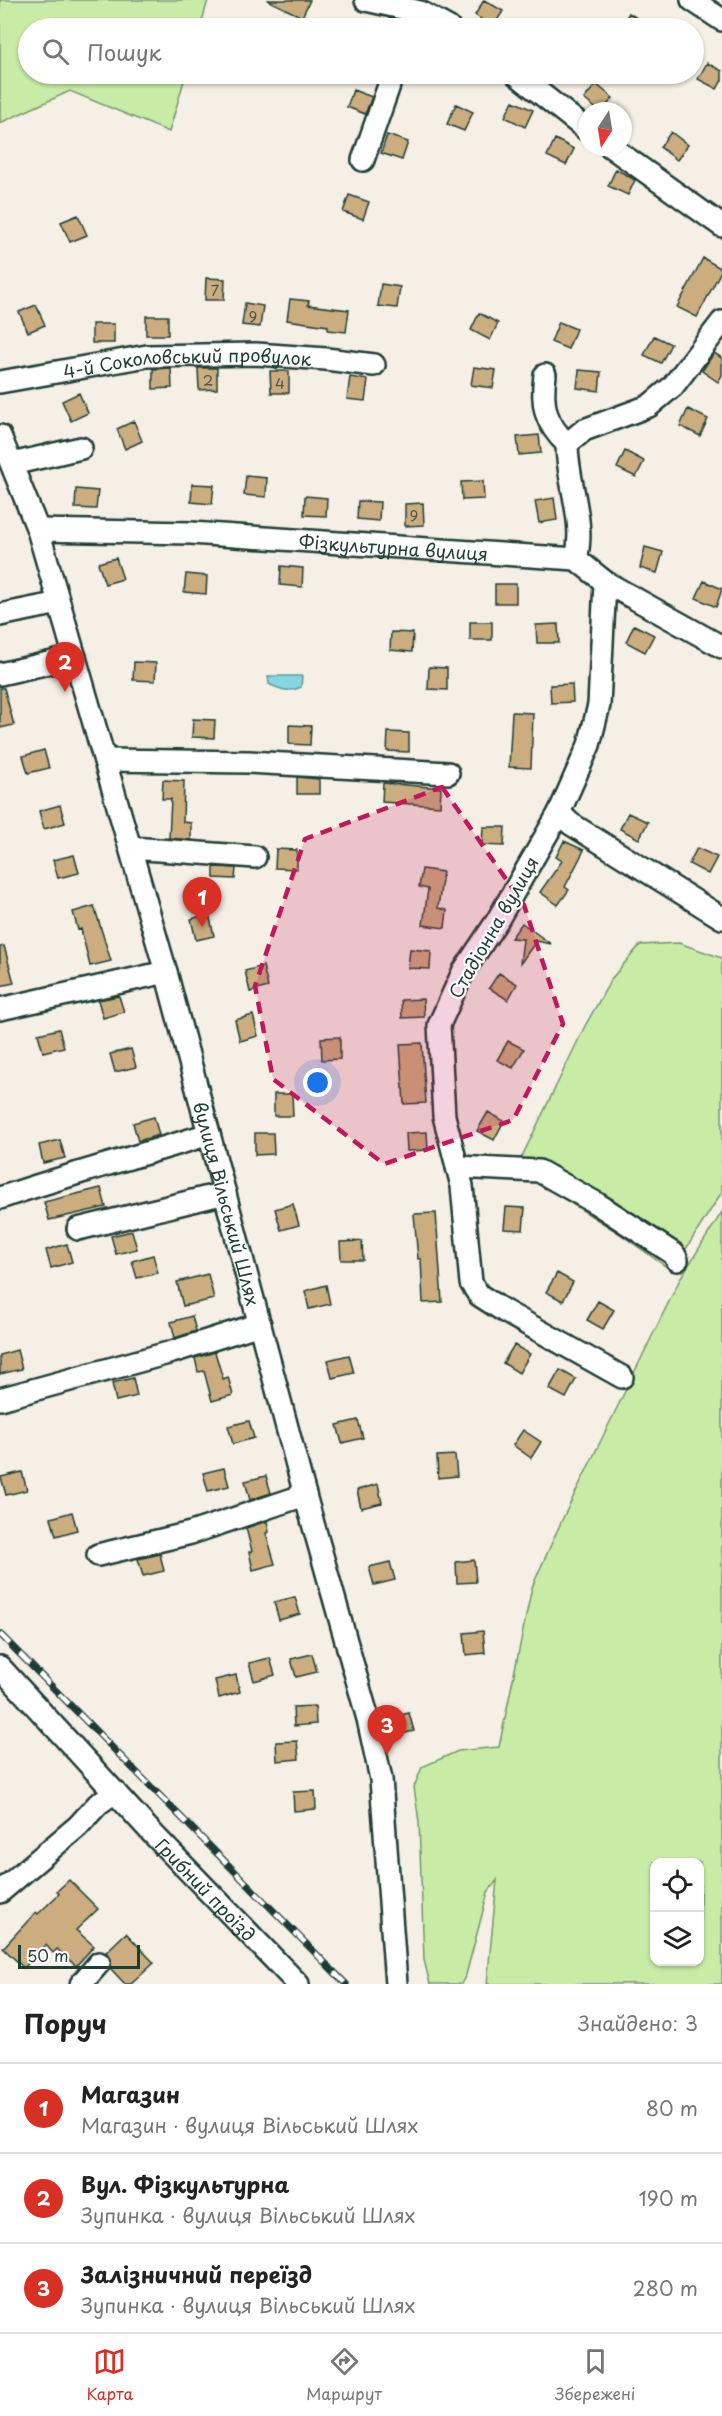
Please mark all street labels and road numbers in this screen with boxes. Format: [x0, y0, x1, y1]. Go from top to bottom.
street label: 4-й Соколовський провулок [62, 348, 312, 382]
street label: Фізкультурна вулиця [298, 527, 489, 567]
street label: Стадіонна вулиця [441, 851, 545, 1003]
street label: вулиця Вільський Шлях [187, 1099, 268, 1308]
street label: Грибний проїзд [150, 1831, 263, 1947]

